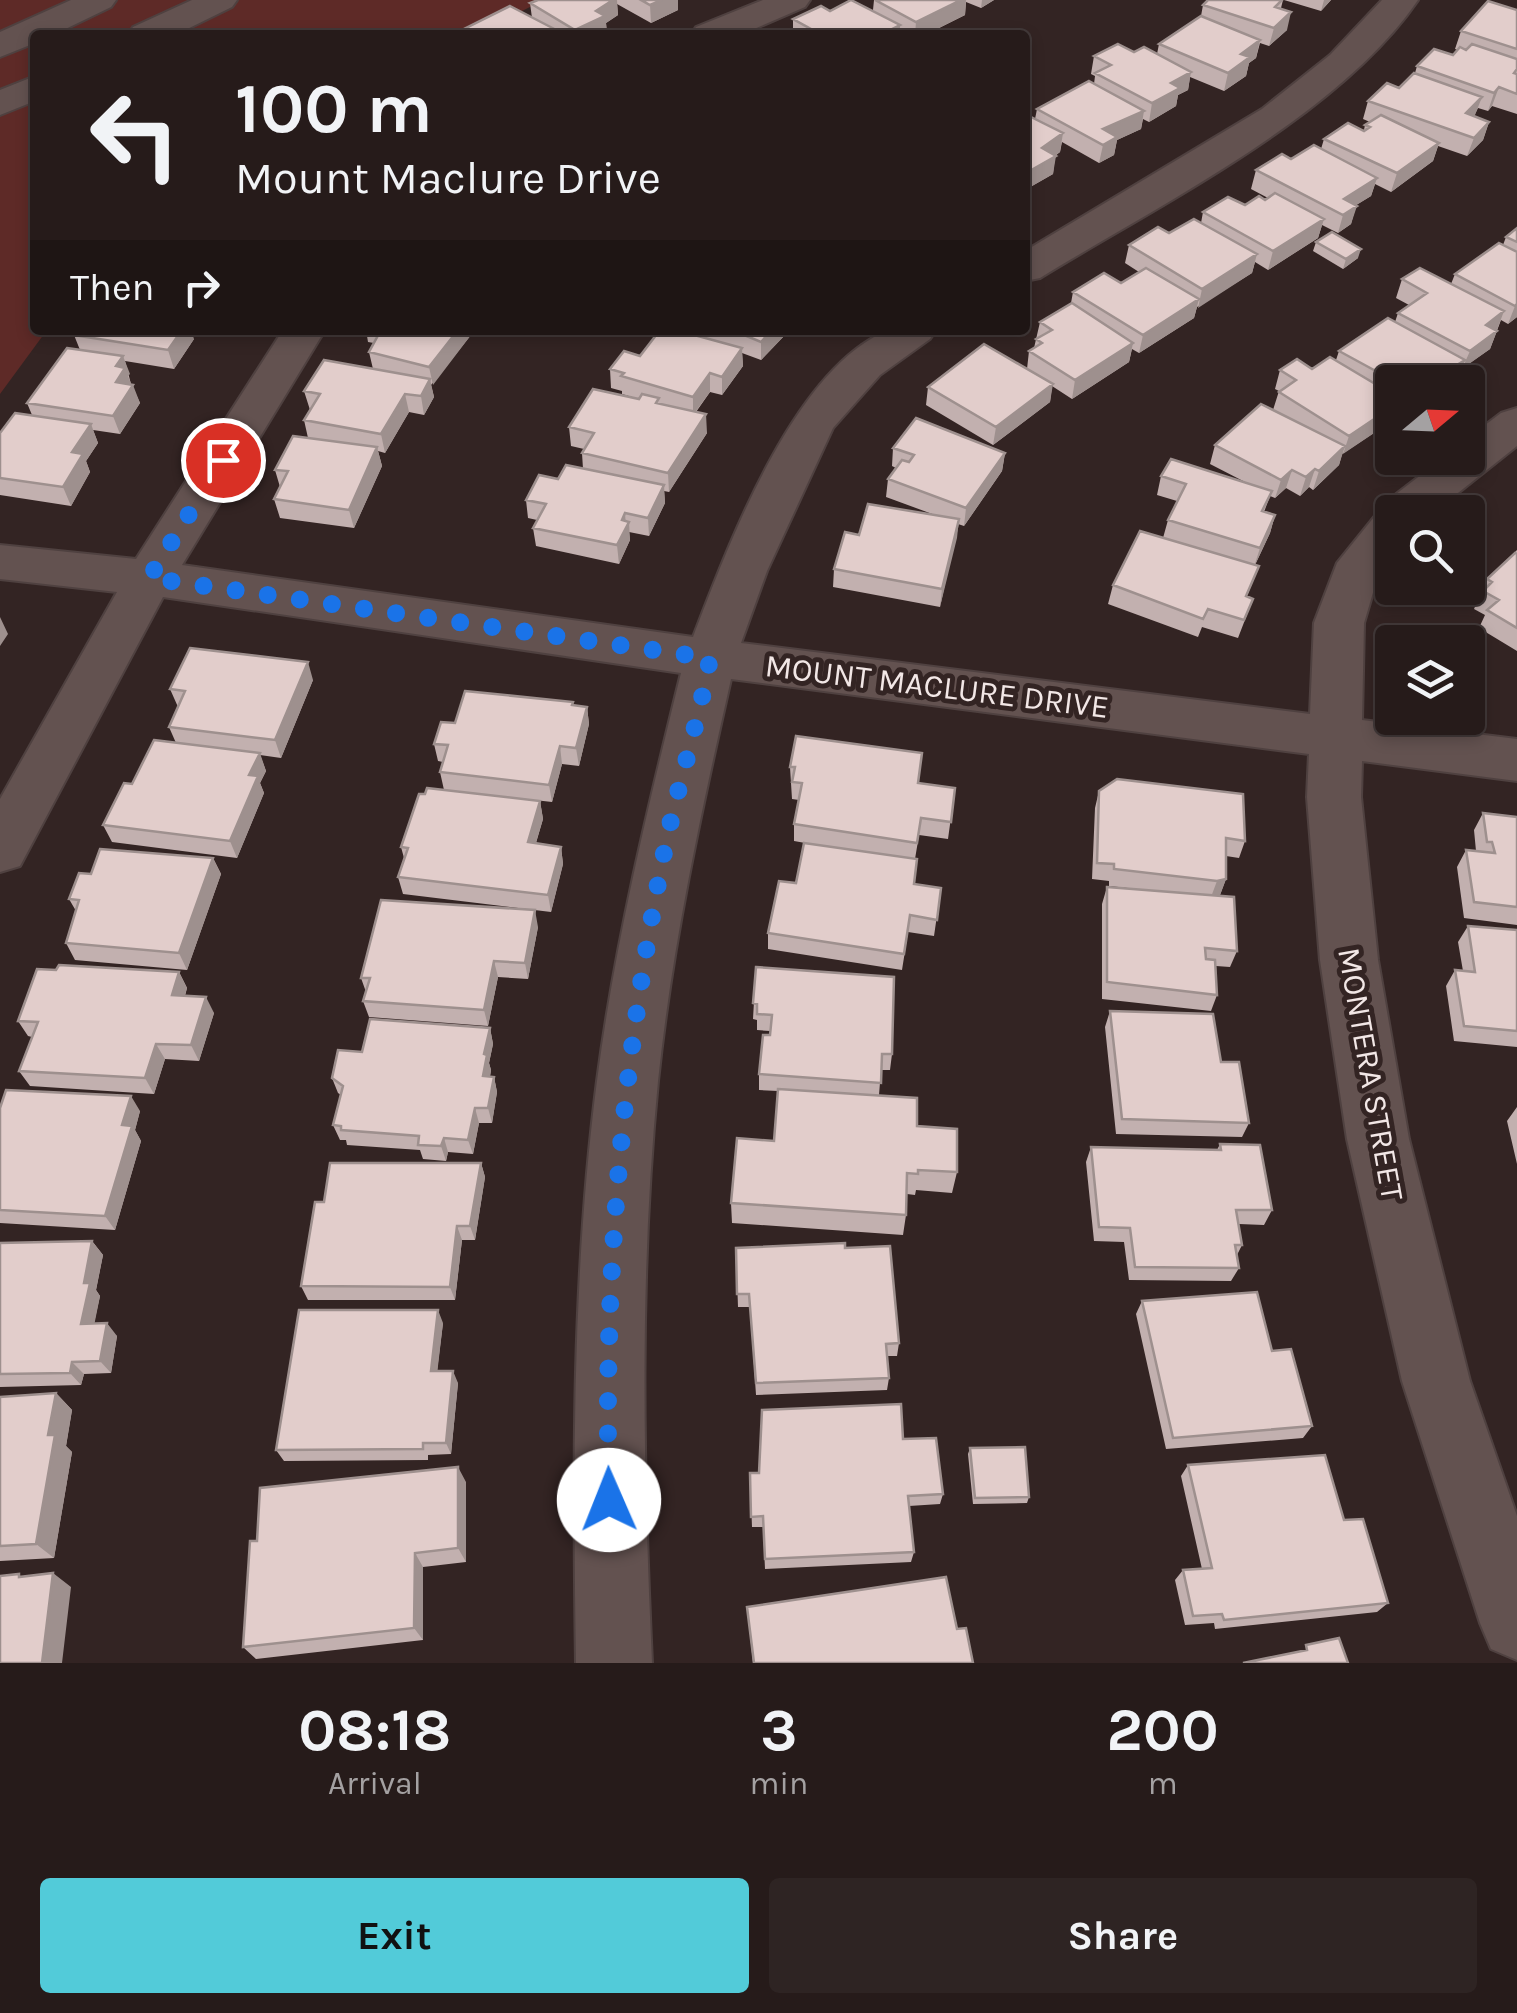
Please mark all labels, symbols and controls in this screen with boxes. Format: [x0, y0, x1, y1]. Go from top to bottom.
text: 100 m [235, 68, 433, 150]
icon: left [70, 70, 200, 200]
text: Mount Maclure Drive [235, 152, 661, 204]
icon: right [174, 260, 229, 315]
text: Then [70, 265, 154, 310]
north arrow [1375, 365, 1485, 475]
map controls [1375, 365, 1485, 735]
pin [181, 418, 266, 503]
icon: arrive [196, 433, 251, 488]
button: search [1375, 495, 1485, 605]
button: layers [1375, 625, 1485, 735]
street label: MOUNT MACLURE DRIVE [763, 647, 1111, 726]
street label: MONTERA STREET [1330, 945, 1411, 1203]
position arrow [557, 1448, 661, 1552]
text: 08:18 [298, 1695, 451, 1765]
text: 3 [760, 1695, 798, 1765]
text: 200 [1107, 1695, 1219, 1765]
text: Arrival [328, 1765, 422, 1802]
text: min [750, 1765, 808, 1802]
text: m [1148, 1765, 1178, 1802]
button: Exit [40, 1878, 749, 1993]
button: Share [769, 1878, 1477, 1993]

